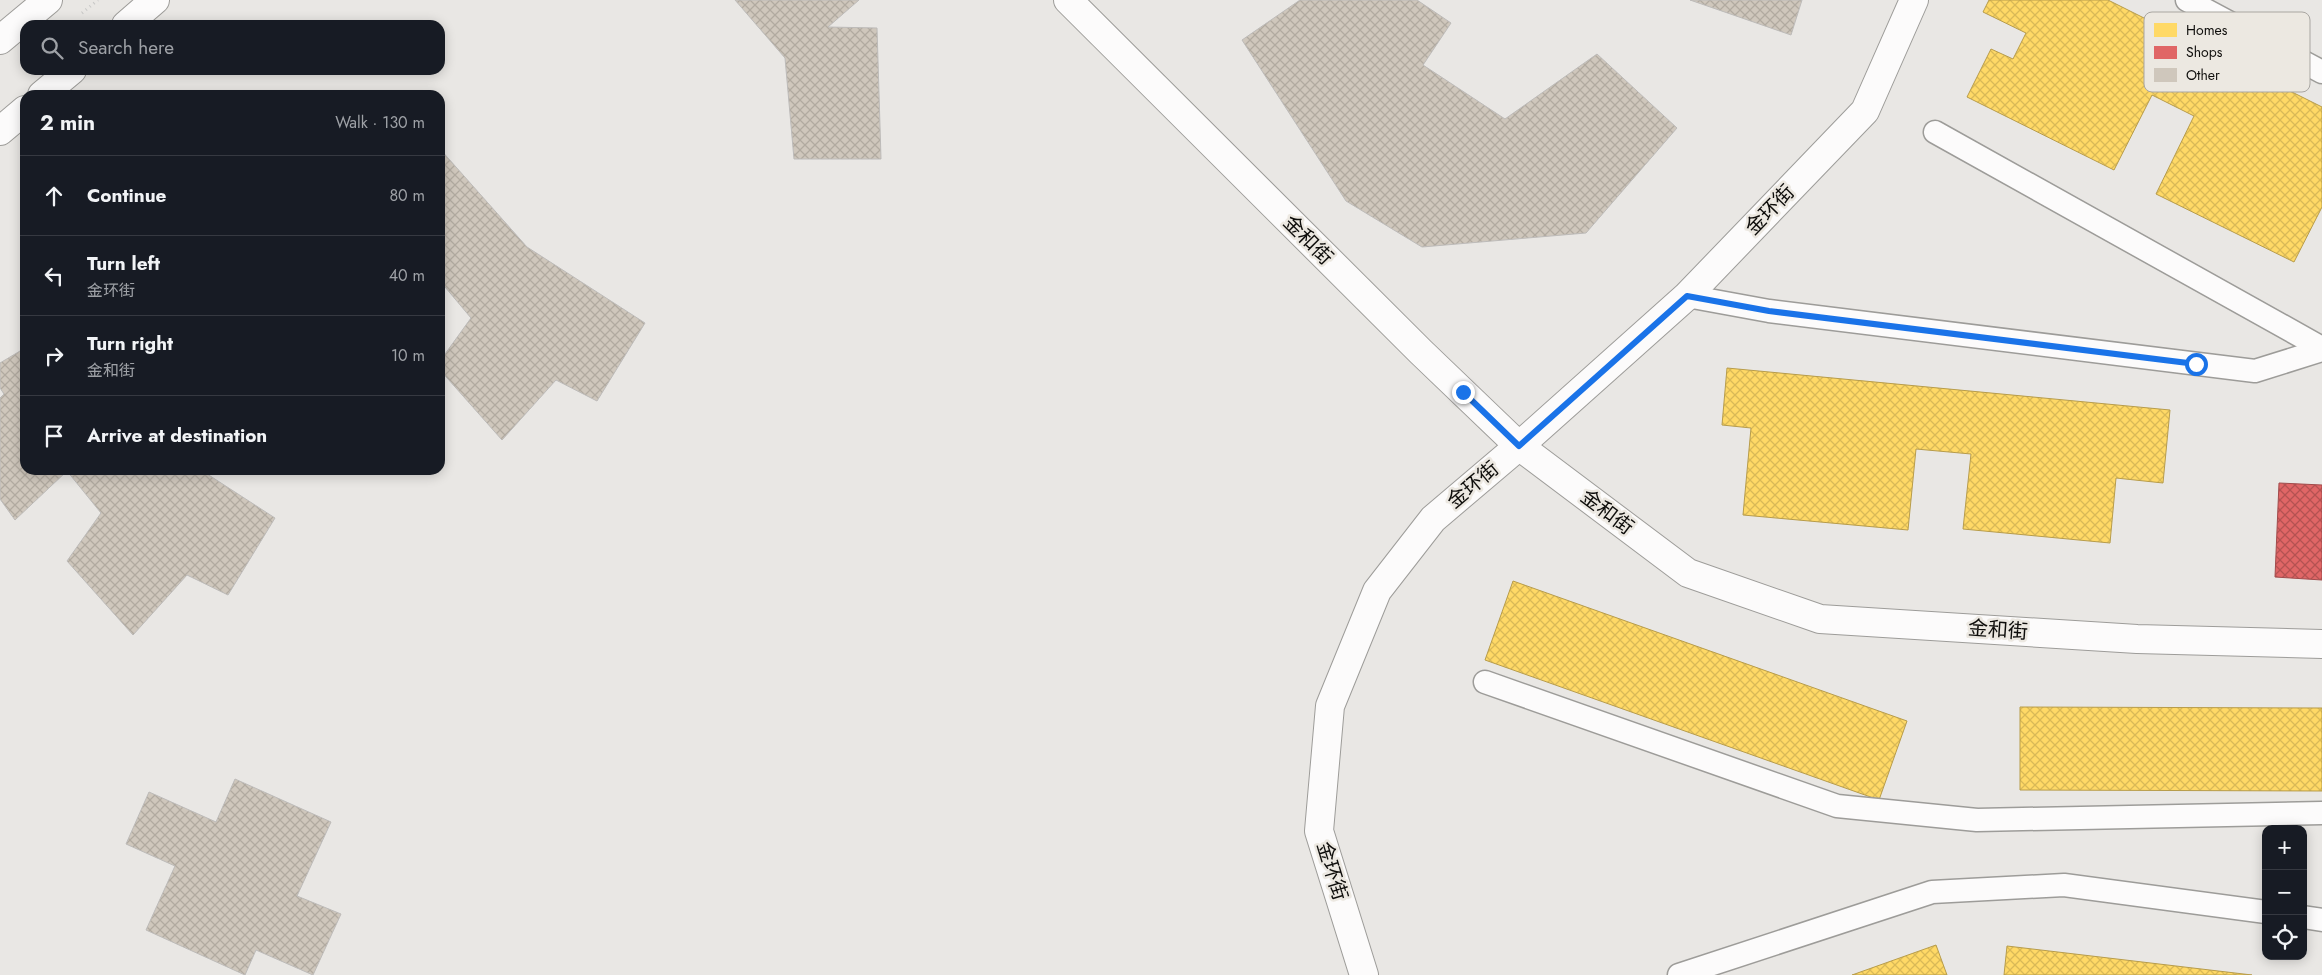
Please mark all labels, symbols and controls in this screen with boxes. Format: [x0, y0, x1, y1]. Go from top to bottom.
legend [2144, 12, 2310, 92]
search box [20, 20, 445, 75]
text: Homes [2186, 20, 2228, 40]
icon: search [38, 34, 66, 62]
text: Search here [78, 34, 174, 61]
text: Shops [2186, 42, 2223, 62]
text: Other [2186, 65, 2220, 85]
text: 2 min [40, 108, 95, 138]
text: Walk · 130 m [335, 111, 425, 134]
street label: 金环街 [1739, 178, 1801, 242]
icon: ahead [40, 182, 68, 210]
text: Continue [87, 182, 166, 209]
text: 80 m [389, 184, 425, 207]
street label: 金和街 [1277, 209, 1339, 271]
text: Turn left [87, 250, 160, 277]
icon: left [40, 262, 68, 290]
text: 40 m [389, 264, 425, 287]
text: 金环街 [87, 279, 135, 302]
text: Turn right [87, 330, 173, 357]
icon: right [40, 342, 68, 370]
text: 10 m [391, 344, 425, 367]
route start [2185, 353, 2208, 376]
text: 金和街 [87, 359, 135, 382]
route end [1452, 381, 1475, 404]
icon: arrive [40, 422, 68, 450]
text: Arrive at destination [87, 422, 267, 449]
street label: 金环街 [1441, 455, 1505, 515]
street label: 金和街 [1574, 482, 1640, 542]
street label: 金和街 [1967, 613, 2029, 647]
map controls [2262, 825, 2307, 960]
button: + [2262, 825, 2307, 870]
street label: 金环街 [1309, 838, 1355, 904]
button: − [2262, 870, 2307, 915]
button: locate [2262, 915, 2307, 960]

